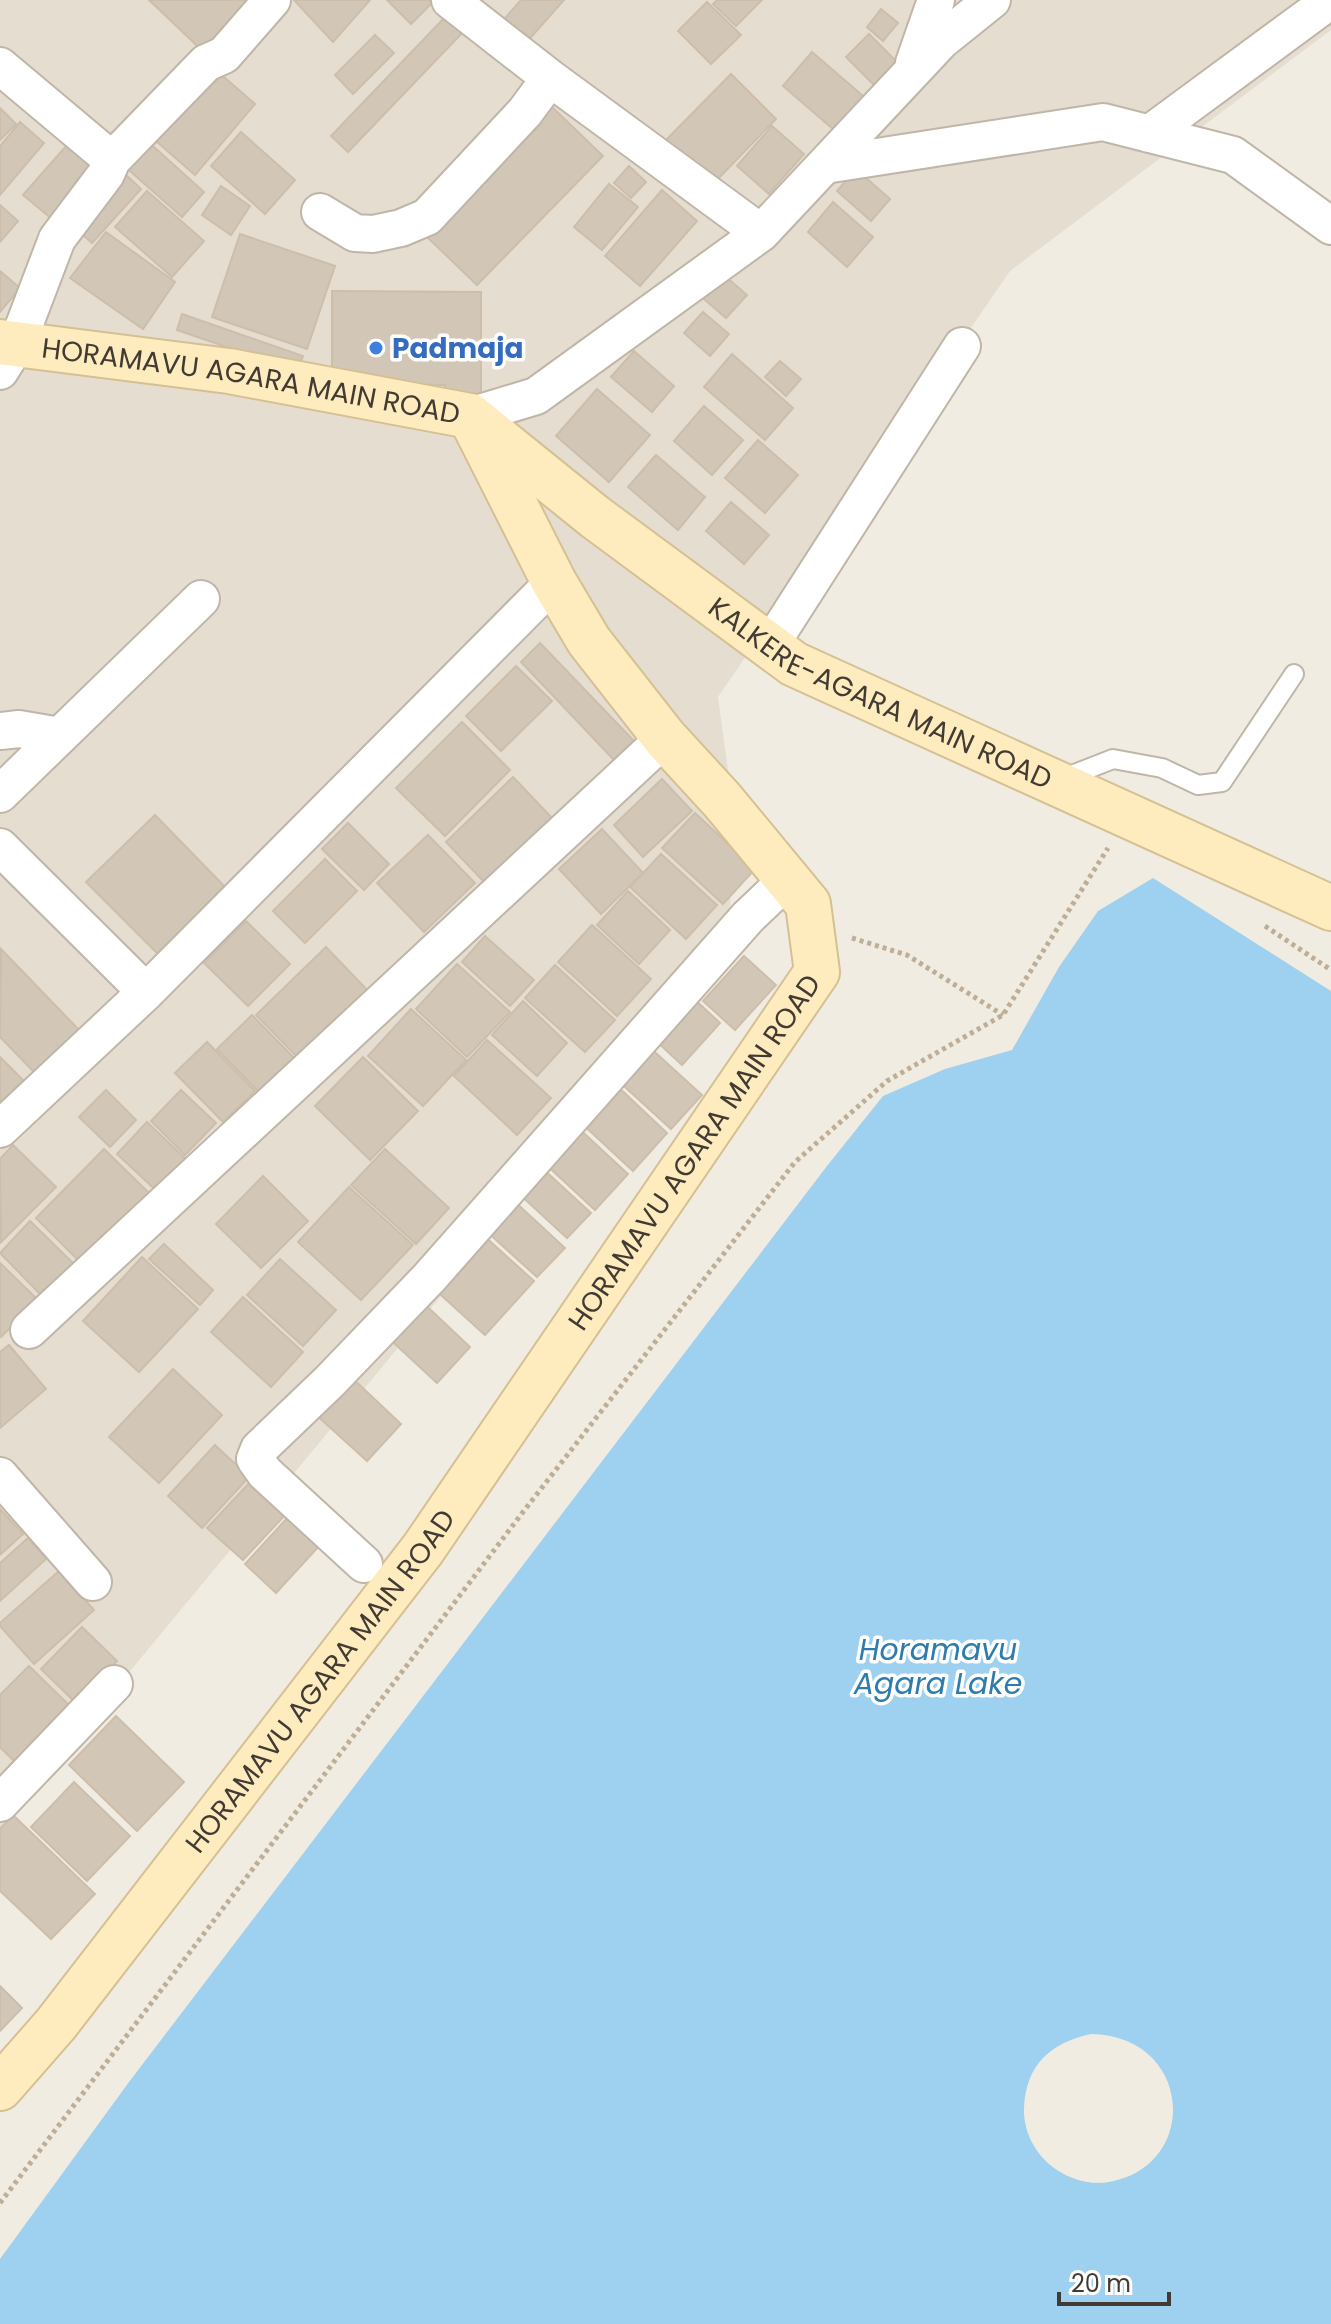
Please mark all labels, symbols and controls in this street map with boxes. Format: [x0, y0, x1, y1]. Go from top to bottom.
street label: HORAMAVU AGARA MAIN ROAD [39, 328, 463, 434]
place label: Padmaja [392, 329, 523, 368]
marker: Padmaja [367, 339, 385, 357]
street label: KALKERE-AGARA MAIN ROAD [700, 588, 1058, 799]
street label: HORAMAVU AGARA MAIN ROAD [559, 967, 830, 1338]
street label: HORAMAVU AGARA MAIN ROAD [176, 1502, 465, 1861]
water label: Horamavu Agara Lake [853, 1628, 1022, 1705]
scale bar [1059, 2256, 1169, 2306]
text: 20 m [1071, 2267, 1131, 2300]

